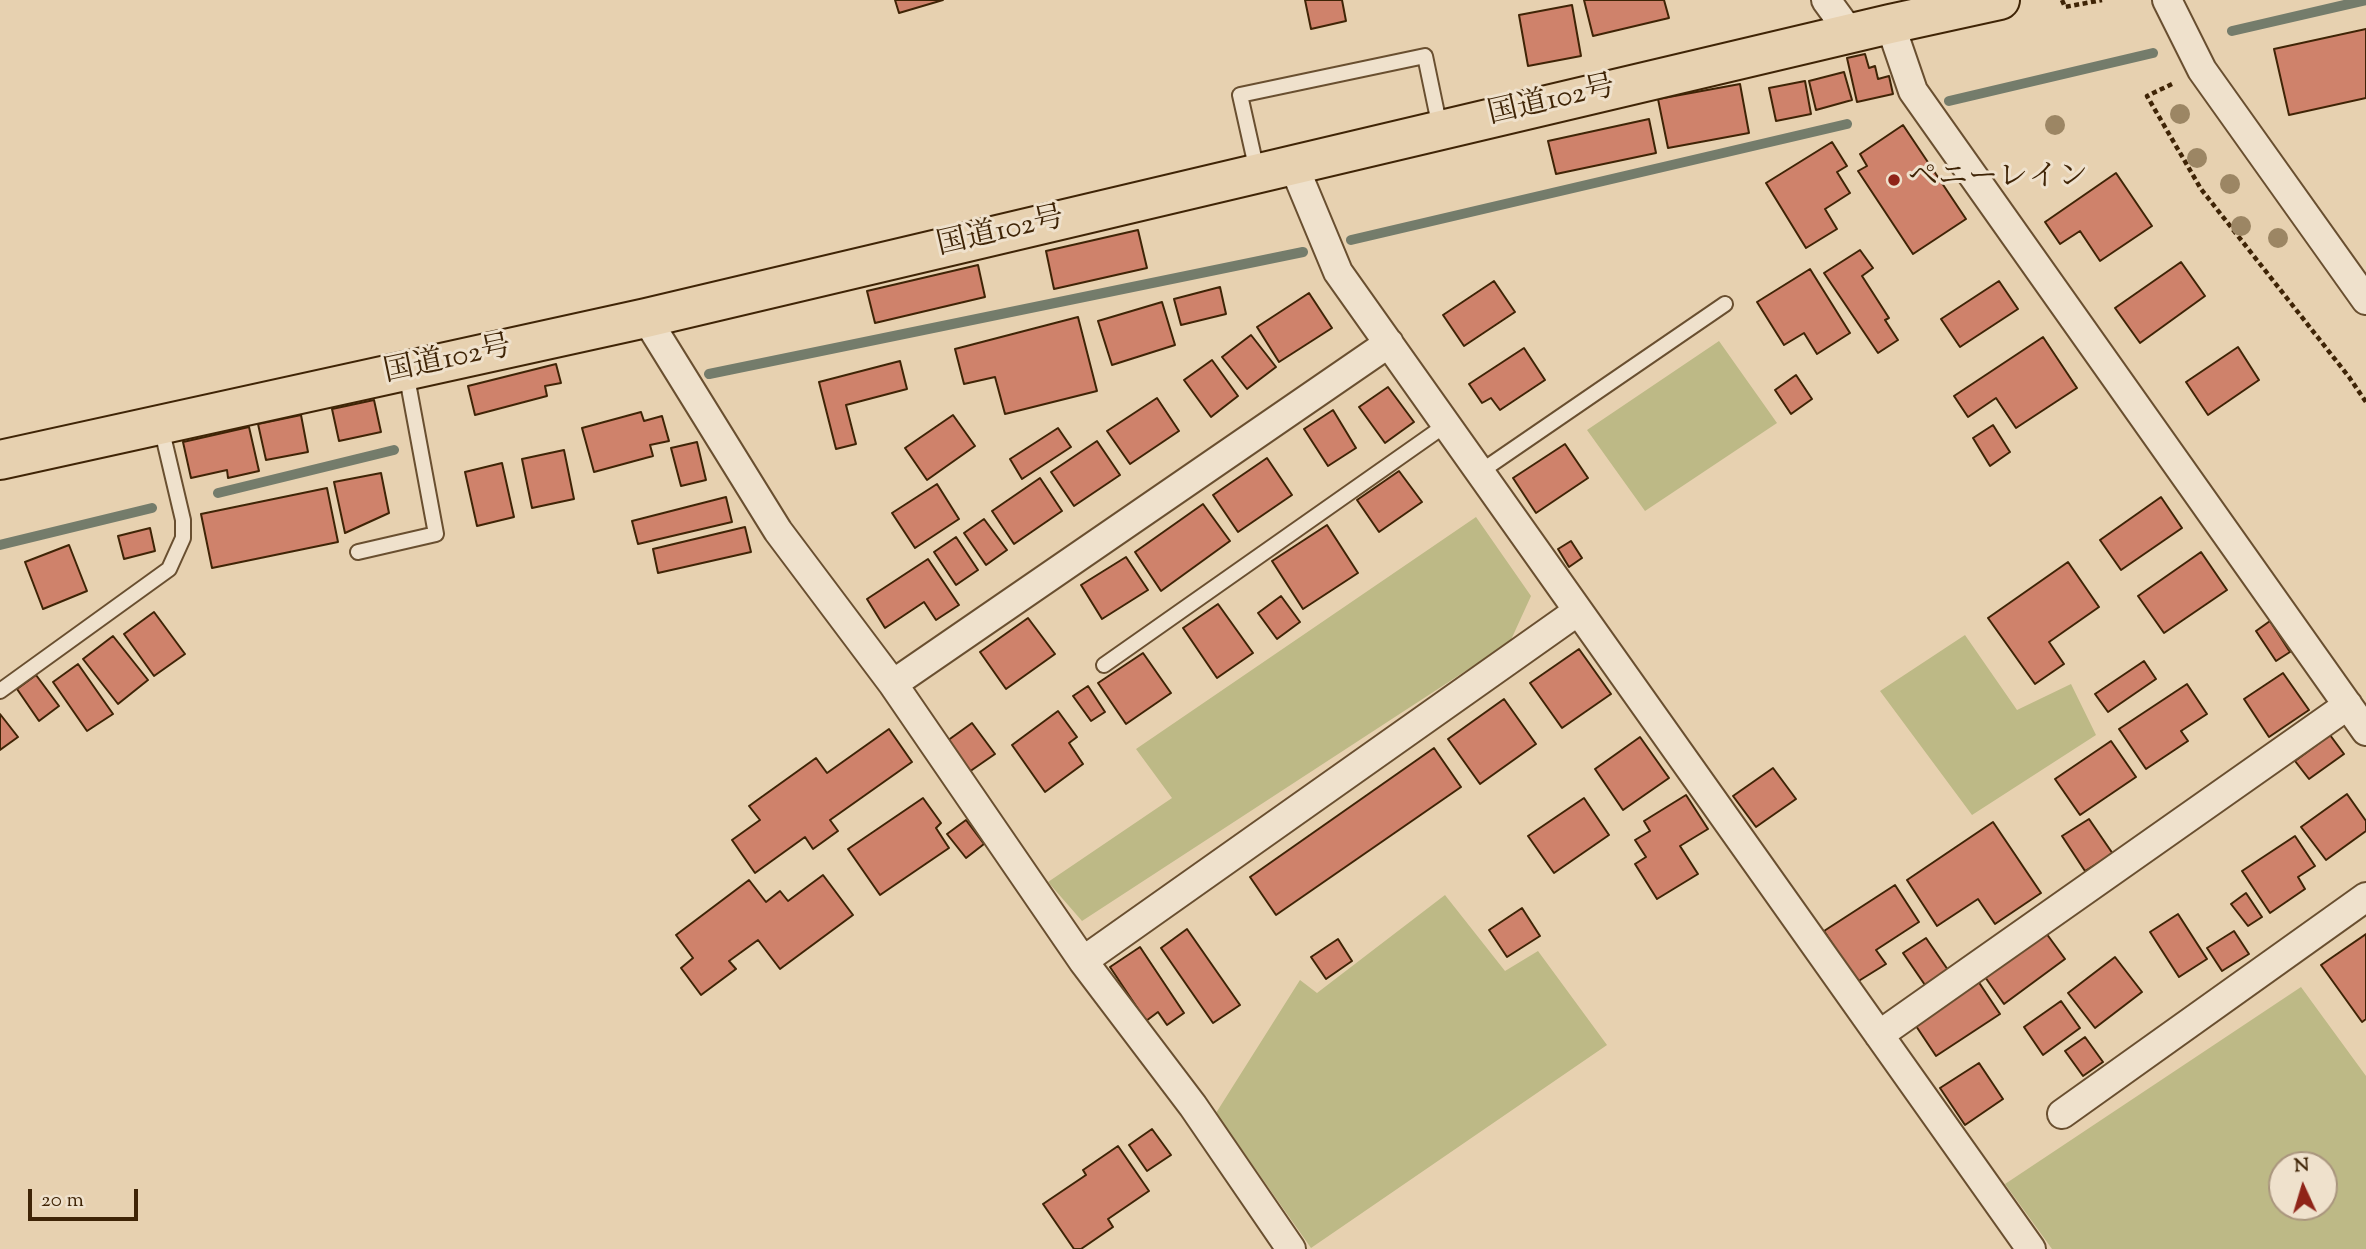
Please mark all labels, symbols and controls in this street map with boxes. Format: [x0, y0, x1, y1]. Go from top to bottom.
street label: 国道102号 [1485, 71, 1619, 135]
place label: ペニーレイン [1908, 162, 2088, 198]
marker: ペニーレイン [1886, 172, 1902, 188]
street label: 国道102号 [934, 202, 1068, 266]
street label: 国道102号 [381, 331, 515, 393]
north arrow [2268, 1151, 2338, 1221]
text: N [2293, 1153, 2310, 1181]
scale bar [32, 1176, 142, 1220]
text: 20 m [41, 1186, 84, 1216]

